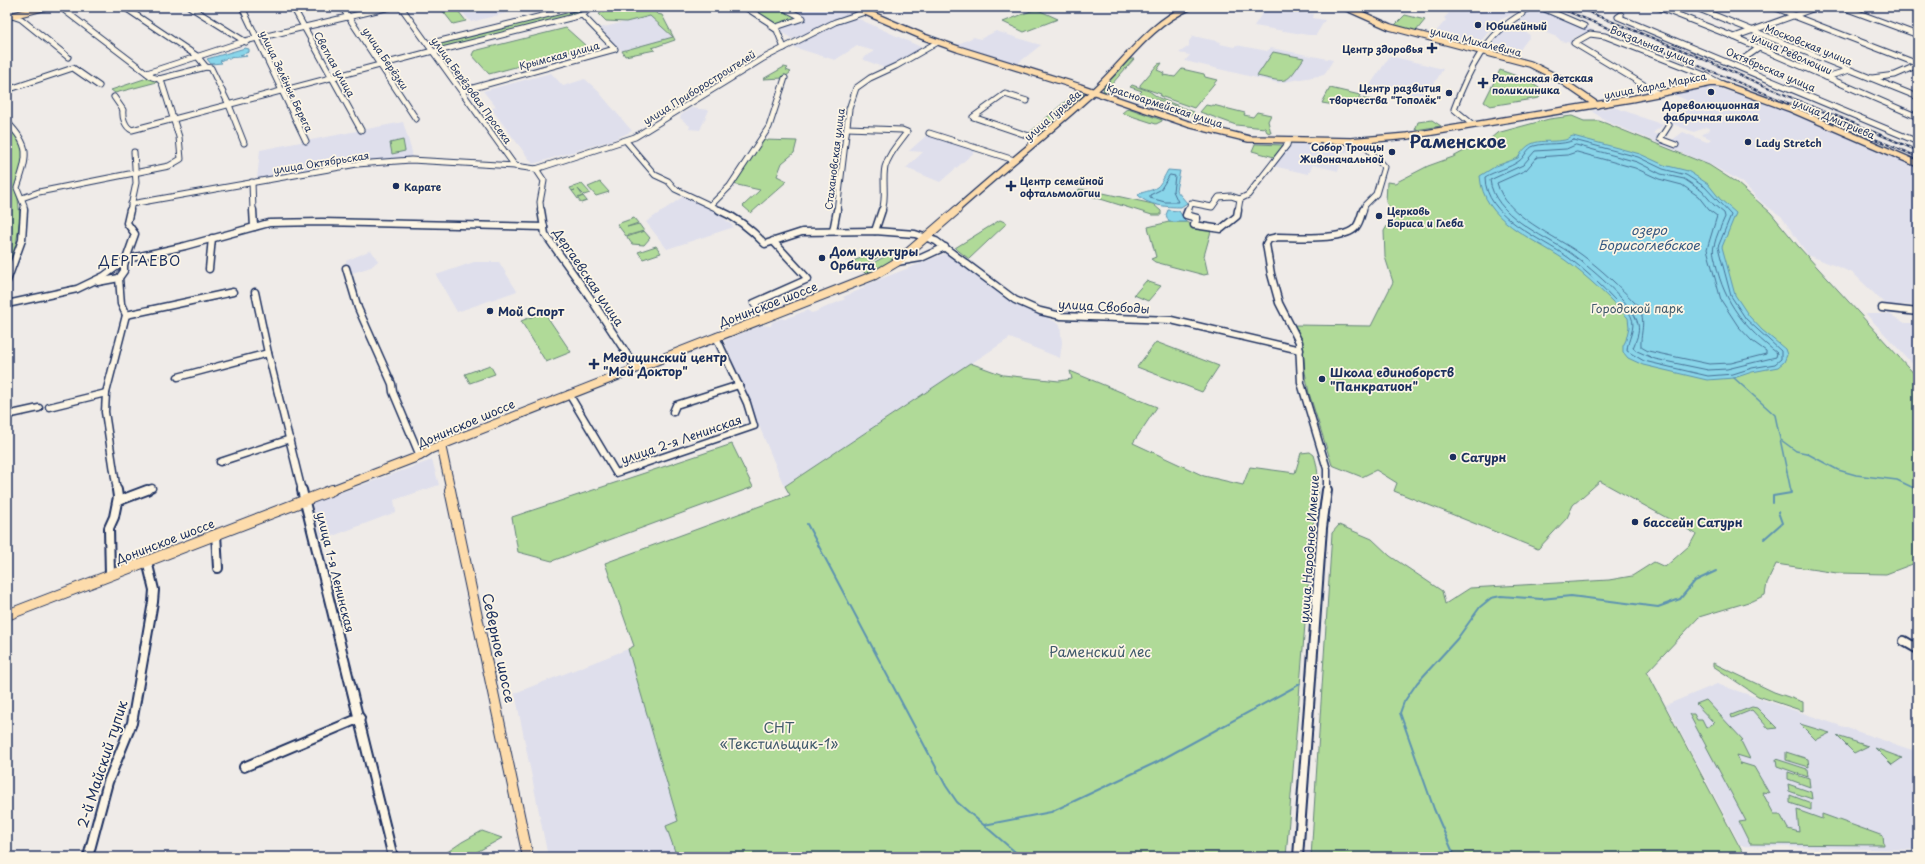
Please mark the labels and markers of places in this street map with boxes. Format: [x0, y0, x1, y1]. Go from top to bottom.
place label: Юбилейный [1486, 18, 1547, 33]
marker: Юбилейный [1473, 20, 1483, 30]
place label: Центр здоровья [1342, 41, 1423, 56]
marker: Центр здоровья [1426, 42, 1438, 54]
place label: Раменская детская поликлиника [1492, 70, 1594, 97]
marker: Раменская детская поликлиника [1477, 77, 1489, 89]
place label: Центр развития творчества "Тополёк" [1330, 80, 1441, 107]
marker: Дореволюционная фабричная школа [1706, 87, 1716, 97]
marker: Центр развития творчества "Тополёк" [1444, 88, 1454, 98]
place label: Дореволюционная фабричная школа [1661, 97, 1760, 124]
place label: Lady Stretch [1756, 135, 1822, 150]
marker: Lady Stretch [1743, 137, 1753, 147]
place label: Собор Троицы Живоначальной [1300, 139, 1384, 166]
marker: Собор Троицы Живоначальной [1387, 147, 1397, 157]
place label: Центр семейной офтальмологии [1020, 173, 1104, 200]
place label: Карате [404, 179, 442, 194]
marker: Центр семейной офтальмологии [1005, 180, 1017, 192]
marker: Карате [391, 181, 401, 191]
place label: Церковь Бориса и Глеба [1387, 203, 1464, 230]
marker: Церковь Бориса и Глеба [1374, 211, 1384, 221]
place label: Дом культуры Орбита [829, 242, 918, 274]
marker: Дом культуры Орбита [817, 253, 827, 263]
place label: Мой Спорт [498, 302, 565, 320]
marker: Мой Спорт [485, 306, 495, 316]
place label: Медицинский центр "Мой Доктор" [603, 348, 728, 380]
marker: Медицинский центр "Мой Доктор" [588, 358, 600, 370]
place label: Школа единоборств "Панкратион" [1330, 363, 1454, 395]
marker: Школа единоборств "Панкратион" [1317, 374, 1327, 384]
place label: Сатурн [1461, 448, 1507, 466]
marker: Сатурн [1448, 452, 1458, 462]
place label: бассейн Сатурн [1643, 513, 1743, 531]
marker: бассейн Сатурн [1630, 517, 1640, 527]

